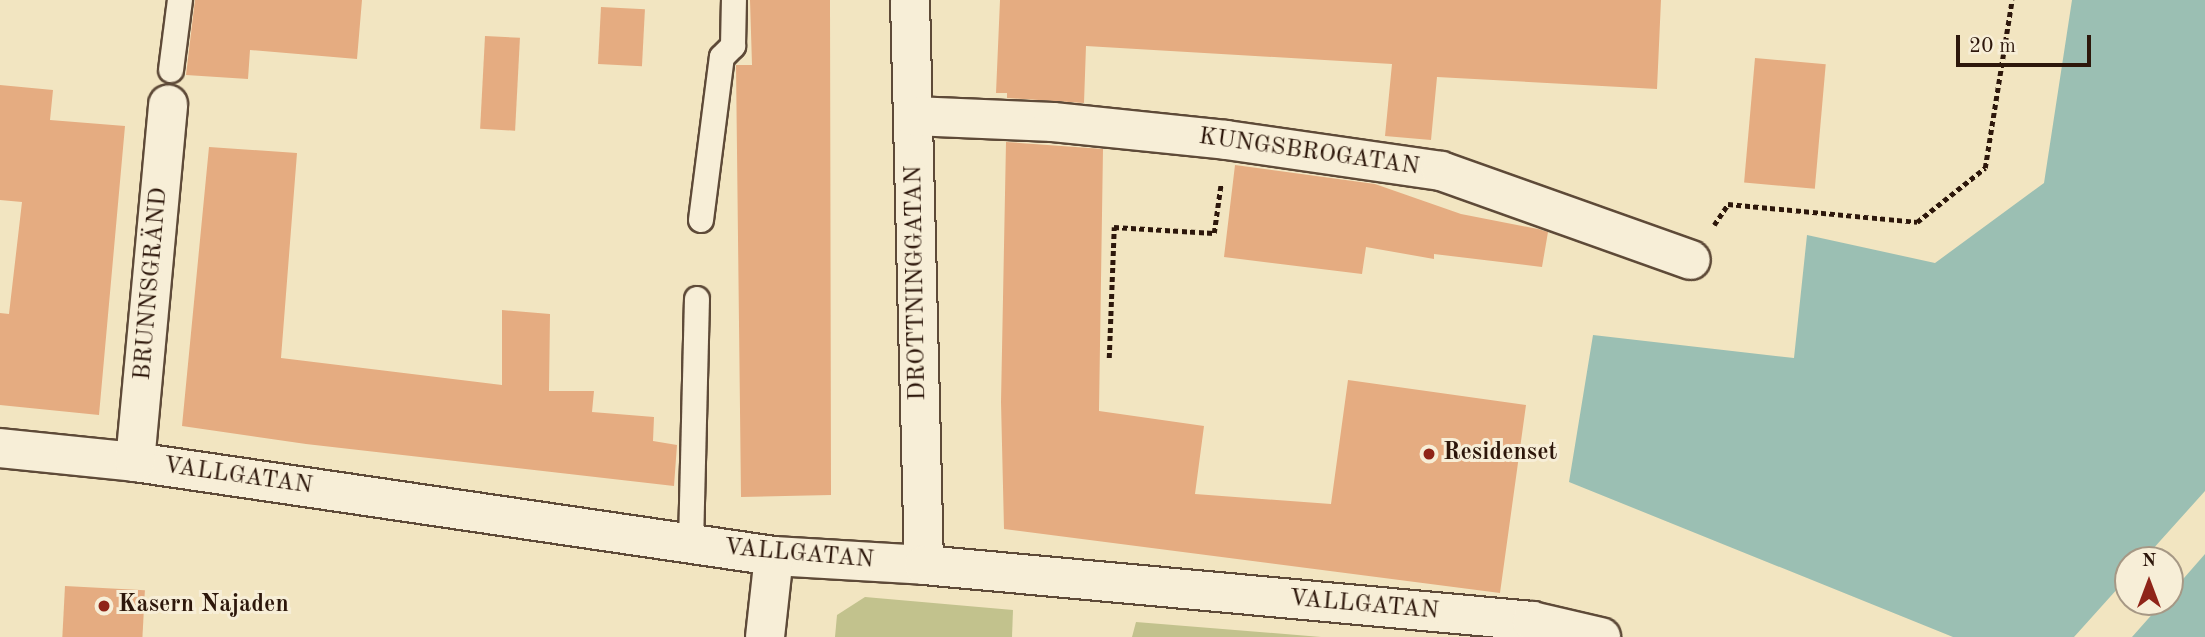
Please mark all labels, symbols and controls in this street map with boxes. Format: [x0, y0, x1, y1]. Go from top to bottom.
scale bar [1960, 21, 2095, 65]
text: 20 m [1969, 36, 2016, 57]
street label: KUNGSBROGATAN [1197, 123, 1421, 183]
street label: DROTTNINGGATAN [901, 165, 933, 401]
street label: BRUNNSGRÄND [129, 186, 175, 382]
place label: Residenset [1443, 440, 1557, 468]
marker: Residenset [1421, 446, 1437, 462]
street label: VALLGATAN [162, 452, 314, 502]
street label: VALLGATAN [723, 534, 875, 576]
north arrow [2114, 546, 2184, 616]
text: N [2142, 552, 2156, 571]
street label: VALLGATAN [1288, 585, 1440, 627]
place label: Kasern Najaden [118, 592, 289, 620]
marker: Kasern Najaden [96, 598, 112, 614]

